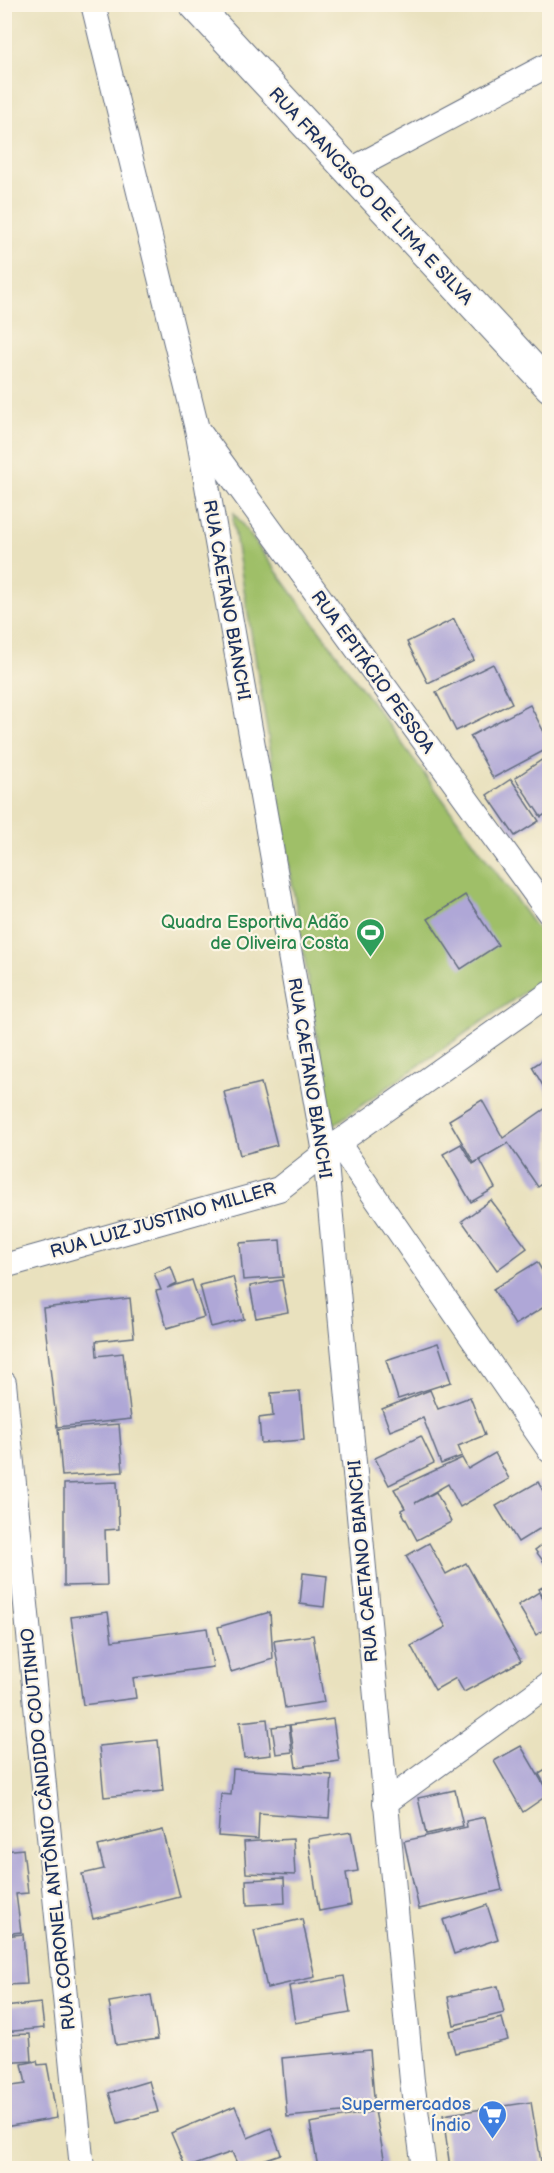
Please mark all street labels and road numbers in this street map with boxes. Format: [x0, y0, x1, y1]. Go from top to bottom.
street label: RUA FRANCISCO DE LIMA E SILVA [264, 83, 477, 309]
street label: RUA CAETANO BIANCHI [199, 498, 254, 702]
street label: RUA EPITÁCIO PESSOA [307, 586, 440, 758]
street label: RUA CAETANO BIANCHI [283, 976, 336, 1180]
street label: RUA LUIZ JUSTINO MILLER [48, 1178, 279, 1263]
street label: RUA CAETANO BIANCHI [344, 1459, 383, 1663]
street label: RUA CORONEL ANTÔNIO CÂNDIDO COUTINHO [15, 1627, 80, 2031]

